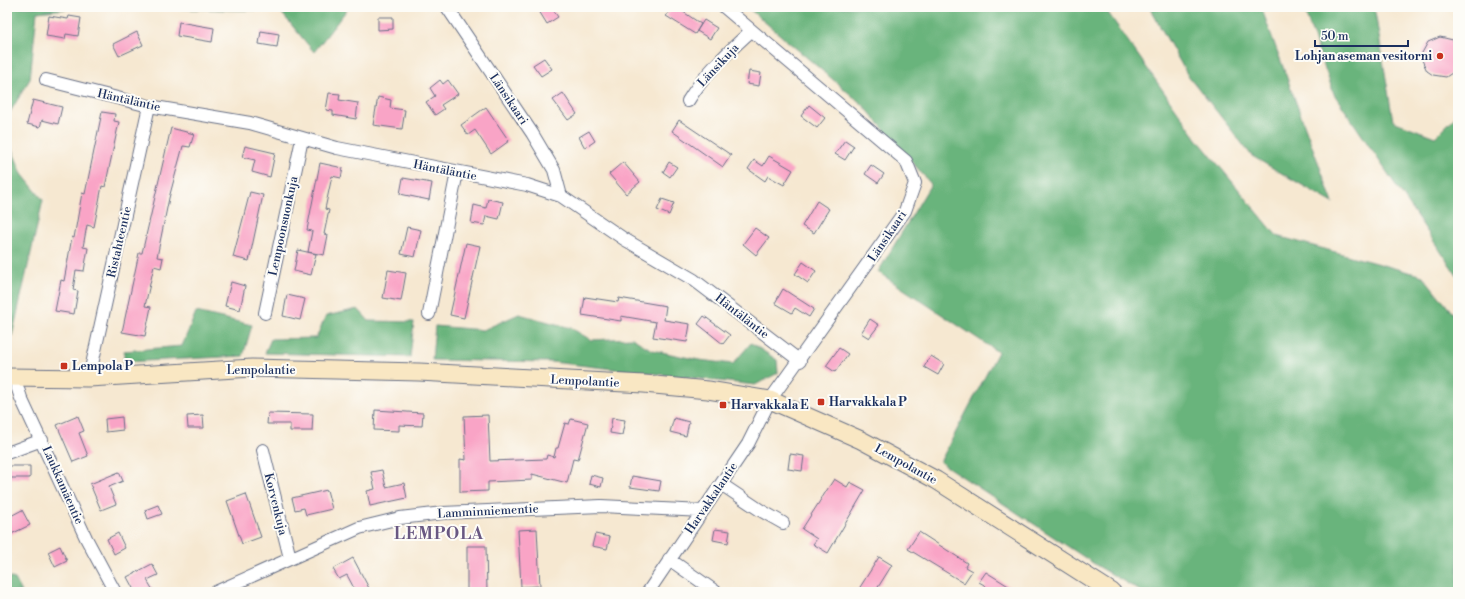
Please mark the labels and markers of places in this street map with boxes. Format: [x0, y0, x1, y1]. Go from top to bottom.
place label: Lohjan aseman vesitorni [1295, 49, 1432, 64]
marker: Lohjan aseman vesitorni [1435, 51, 1445, 61]
place label: Lempola P [72, 359, 133, 374]
marker: Lempola P [59, 361, 69, 371]
place label: Harvakkala P [829, 395, 907, 410]
marker: Harvakkala P [816, 397, 826, 407]
place label: Harvakkala E [731, 398, 809, 413]
marker: Harvakkala E [718, 400, 728, 410]

